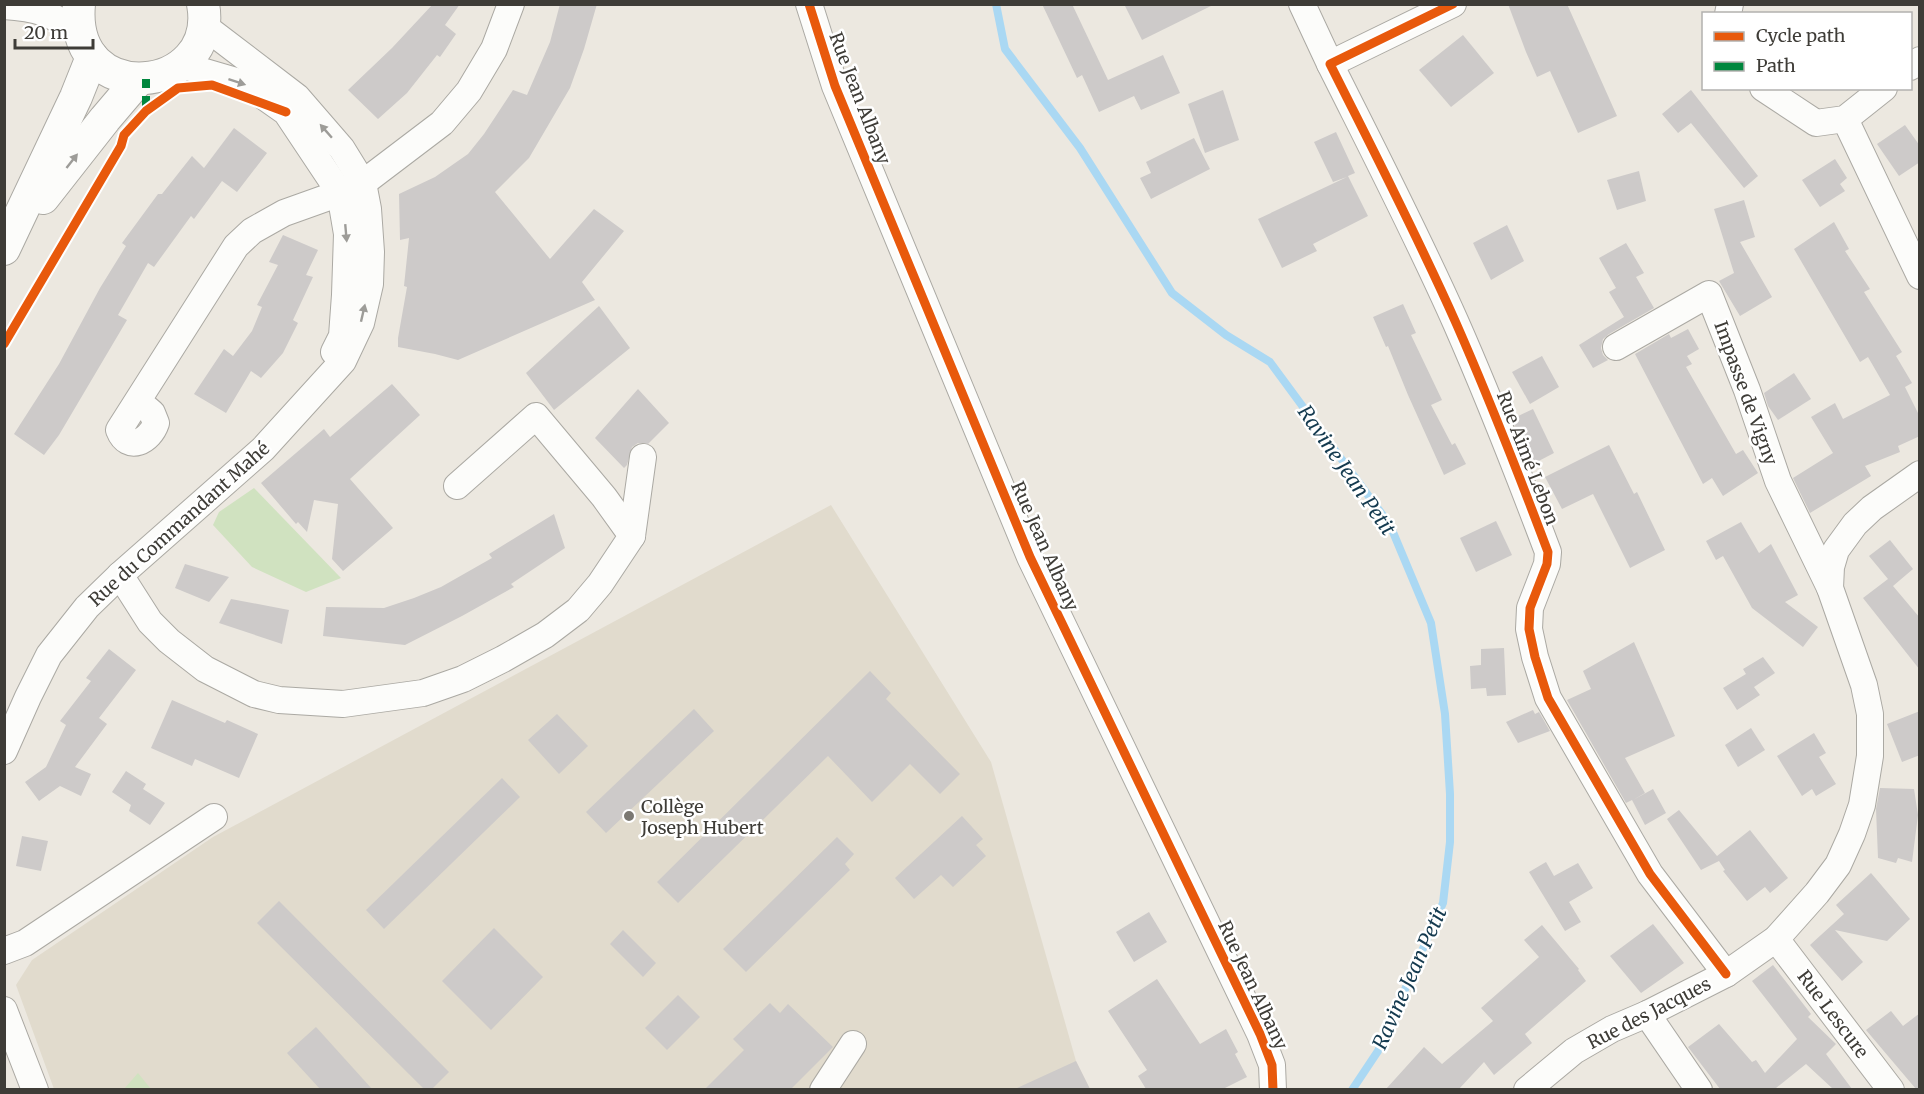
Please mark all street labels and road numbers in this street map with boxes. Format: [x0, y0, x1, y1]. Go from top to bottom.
street label: Rue Jean Albany [824, 29, 896, 168]
street label: Impasse de Vigny [1709, 318, 1783, 469]
street label: Rue Aimé Lebon [1492, 388, 1564, 528]
street label: Rue du Commandant Mahé [84, 437, 274, 611]
street label: Rue Jean Albany [1006, 478, 1084, 615]
street label: Rue Jean Albany [1213, 917, 1293, 1054]
street label: Rue Lescure [1792, 965, 1874, 1063]
street label: Rue des Jacques [1583, 972, 1715, 1054]

